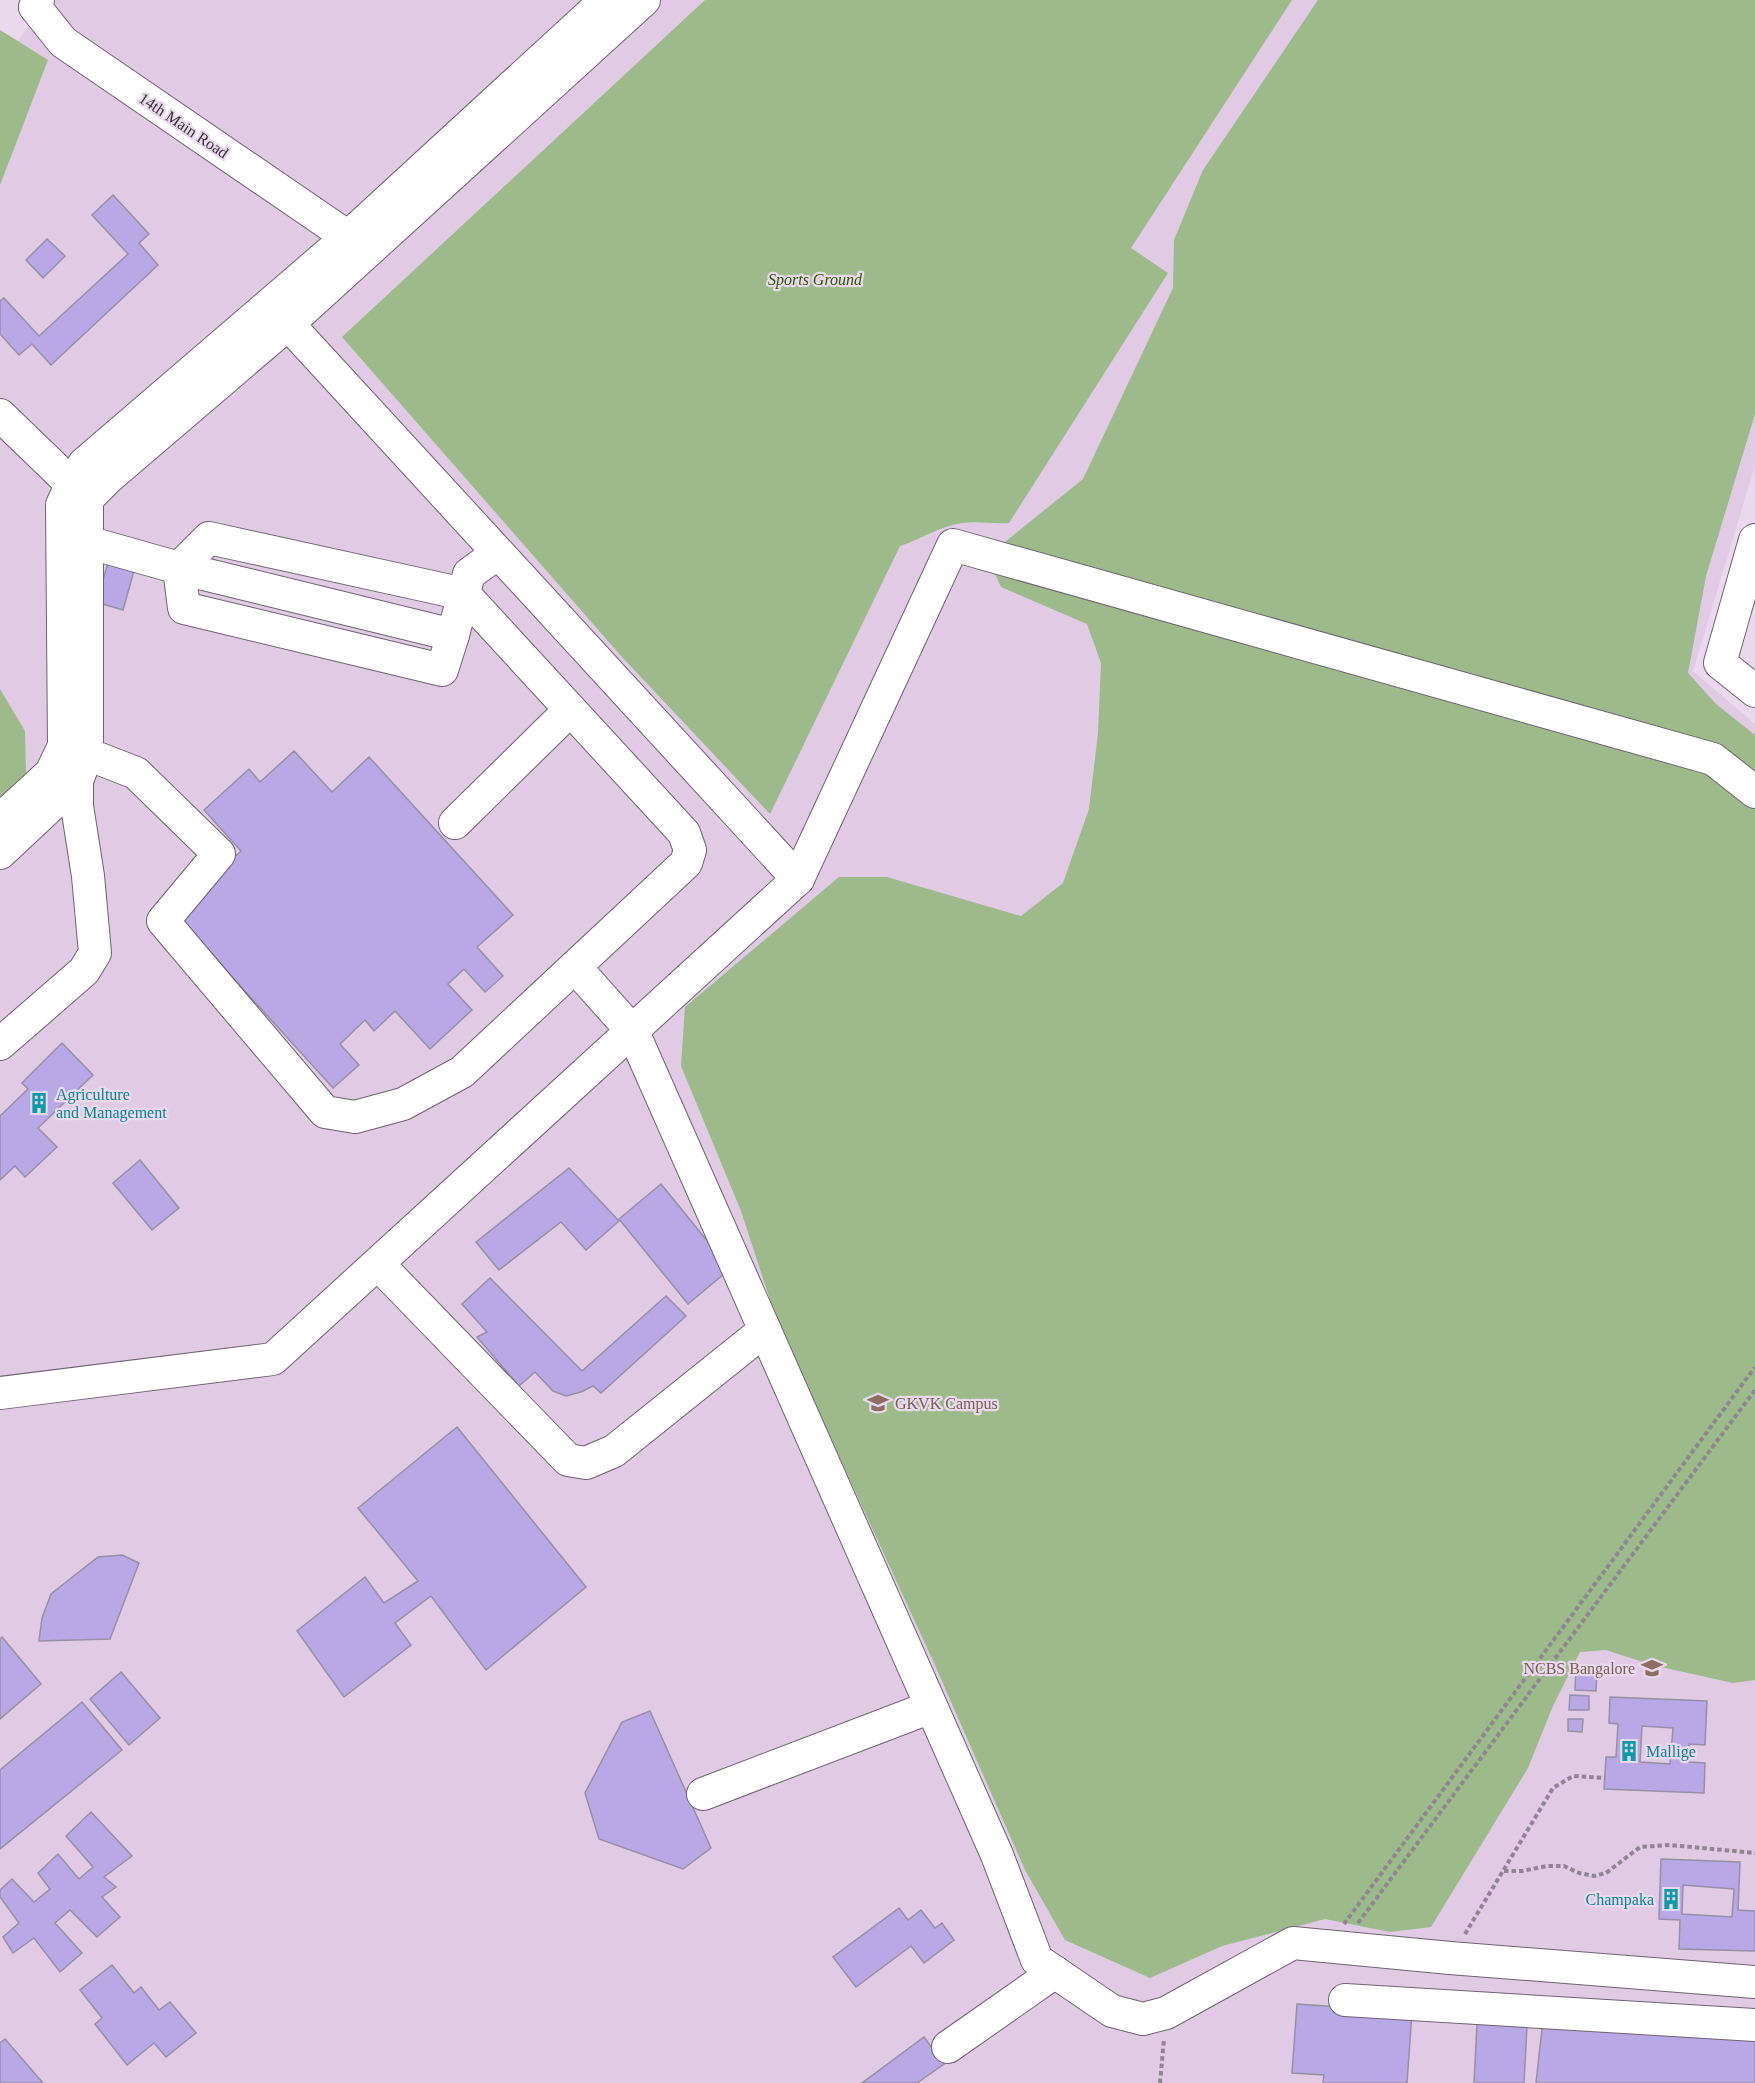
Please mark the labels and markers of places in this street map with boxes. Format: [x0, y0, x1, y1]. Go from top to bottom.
place label: Agriculture and Management [56, 1086, 167, 1122]
building icon: Agriculture and Management [27, 1091, 51, 1115]
school or university icon: GKVK Campus [866, 1391, 890, 1415]
place label: GKVK Campus [895, 1395, 998, 1413]
school or university icon: NCBS Bangalore [1640, 1656, 1664, 1680]
place label: NCBS Bangalore [1523, 1660, 1635, 1678]
building icon: Mallige [1617, 1739, 1641, 1763]
place label: Mallige [1646, 1743, 1696, 1761]
building icon: Champaka [1659, 1887, 1683, 1911]
place label: Champaka [1586, 1891, 1654, 1909]

